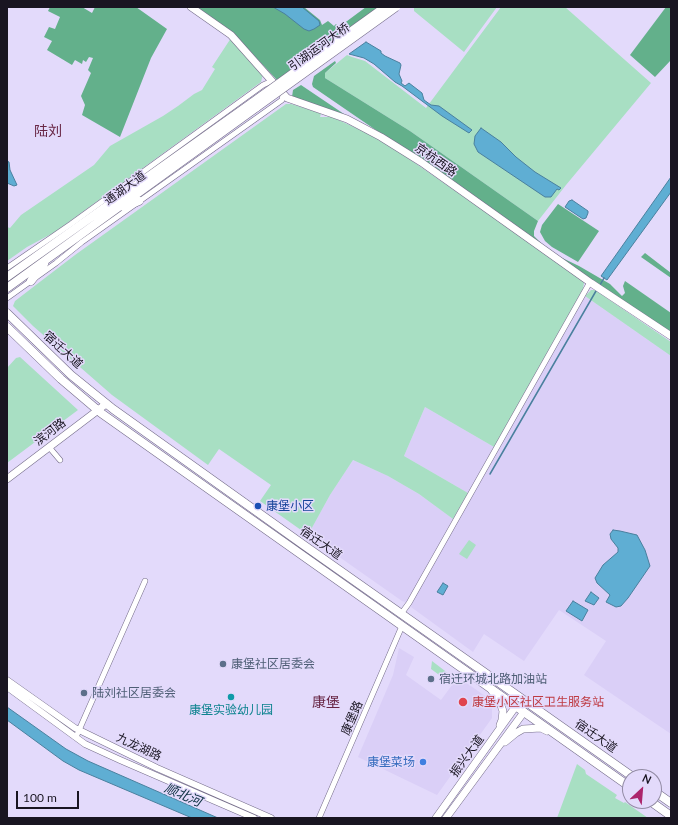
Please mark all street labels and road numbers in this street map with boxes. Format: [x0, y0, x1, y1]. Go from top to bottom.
street label: 引湖运河大桥 [286, 20, 352, 74]
street label: 京杭西路 [412, 140, 460, 180]
street label: 通湖大道 [101, 168, 149, 208]
street label: 宿迁大道 [41, 328, 85, 372]
street label: 滨河路 [31, 415, 69, 449]
street label: 宿迁大道 [297, 523, 345, 563]
street label: 康堡路 [338, 699, 366, 737]
street label: 宿迁大道 [572, 716, 620, 756]
street label: 九龙湖路 [114, 730, 164, 764]
street label: 振兴大道 [447, 732, 487, 780]

